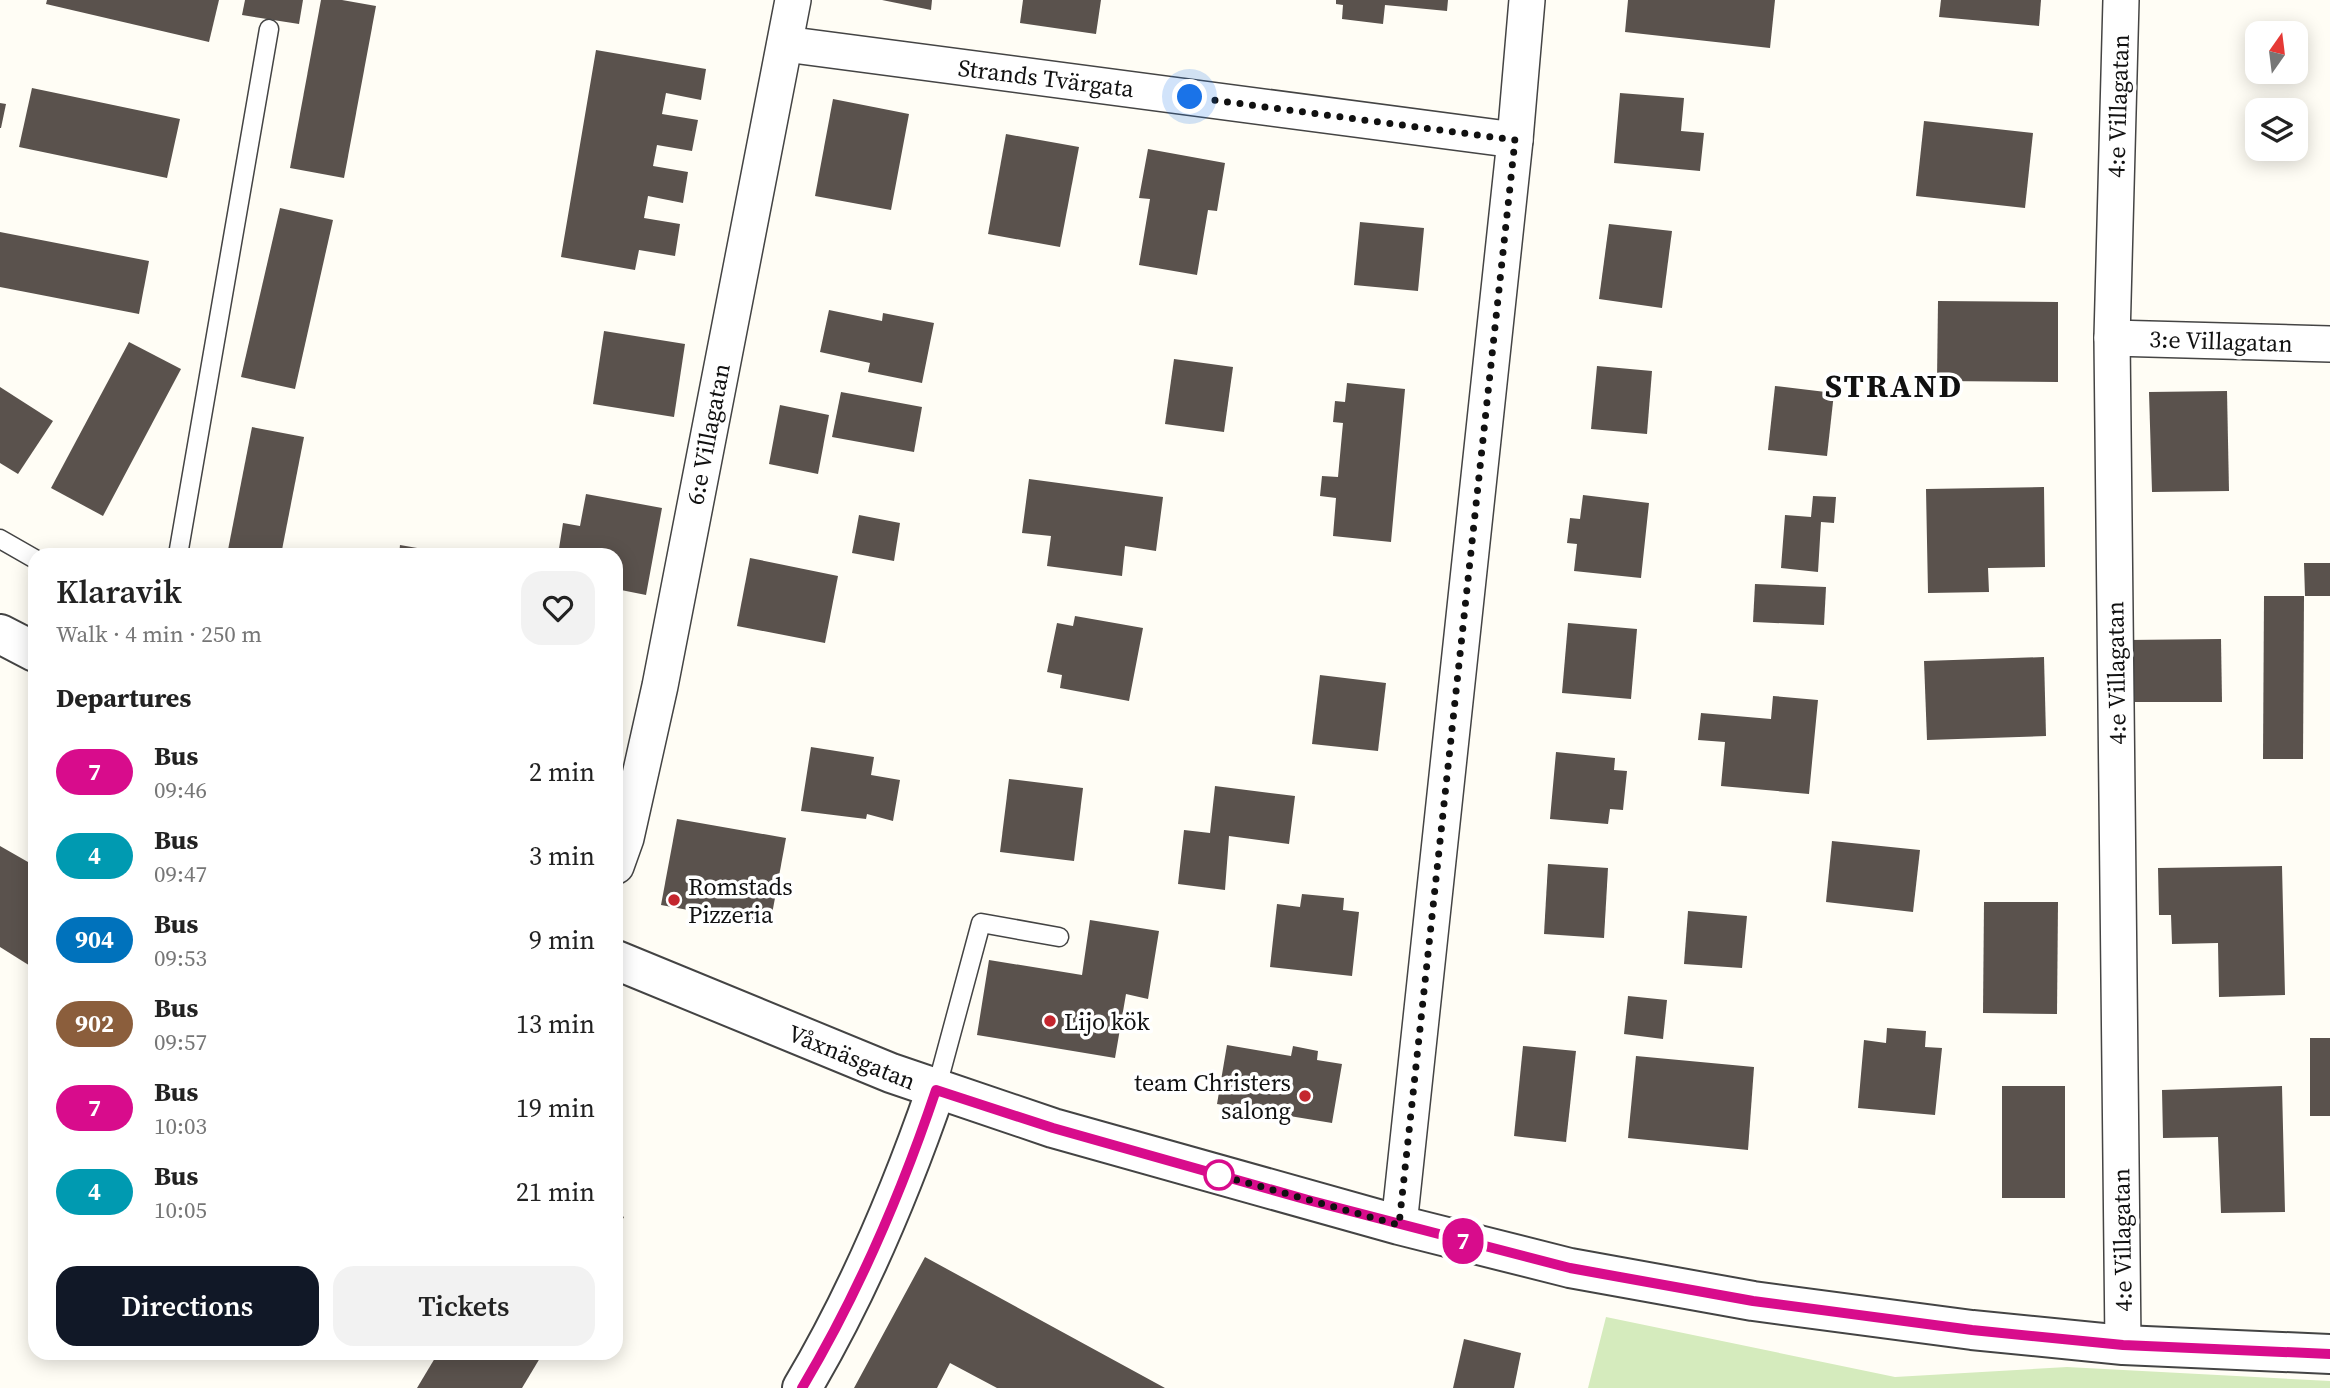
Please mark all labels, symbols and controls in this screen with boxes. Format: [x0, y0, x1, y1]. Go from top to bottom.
north arrow [2245, 21, 2308, 84]
map controls [2245, 21, 2308, 161]
street label: 4:e Villagatan [2099, 34, 2137, 178]
street label: Strands Tvärgata [956, 51, 1137, 105]
your location [1172, 79, 1207, 114]
button: layers [2245, 98, 2308, 161]
street label: 3:e Villagatan [2149, 322, 2293, 360]
street label: 6:e Villagatan [678, 360, 738, 508]
district label: STRAND [1825, 364, 1963, 408]
text: Klaravik [56, 569, 182, 614]
button: heart [521, 571, 595, 645]
street label: 4:e Villagatan [2098, 601, 2134, 745]
text: Walk · 4 min · 250 m [56, 618, 262, 650]
text: Departures [56, 680, 191, 716]
text: Bus [154, 738, 198, 774]
text: 2 min [529, 754, 595, 790]
text: 7 [88, 755, 101, 788]
text: 09:46 [154, 774, 207, 806]
text: Bus [154, 822, 198, 858]
text: 3 min [529, 838, 595, 874]
text: 4 [88, 839, 101, 872]
text: 09:47 [154, 858, 207, 890]
place label: Romstads Pizzeria [688, 870, 793, 931]
marker: Romstads Pizzeria [666, 892, 682, 908]
text: Bus [154, 906, 198, 942]
text: 9 min [529, 922, 595, 958]
text: 904 [75, 923, 114, 956]
text: 09:53 [154, 942, 207, 974]
text: Bus [154, 990, 198, 1026]
place label: Lijo kök [1064, 1005, 1150, 1038]
text: 13 min [516, 1006, 595, 1042]
text: 902 [75, 1007, 114, 1040]
marker: Lijo kök [1042, 1013, 1058, 1029]
street label: Våxnäsgatan [783, 1016, 921, 1098]
text: 09:57 [154, 1026, 207, 1058]
place label: team Christers salong [1134, 1066, 1291, 1127]
text: Bus [154, 1074, 198, 1110]
marker: team Christers salong [1297, 1088, 1313, 1104]
text: 19 min [516, 1090, 595, 1126]
text: 7 [88, 1091, 101, 1124]
text: 10:03 [154, 1110, 207, 1142]
text: Bus [154, 1158, 198, 1194]
unlabelled marker [1204, 1160, 1234, 1190]
street label: 4:e Villagatan [2104, 1168, 2140, 1312]
text: 21 min [516, 1174, 595, 1210]
text: 4 [88, 1175, 101, 1208]
text: 10:05 [154, 1194, 207, 1226]
line badge: 7 [1440, 1218, 1486, 1264]
text: 7 [1456, 1224, 1470, 1257]
button: Directions [56, 1266, 319, 1346]
button: Tickets [333, 1266, 595, 1346]

